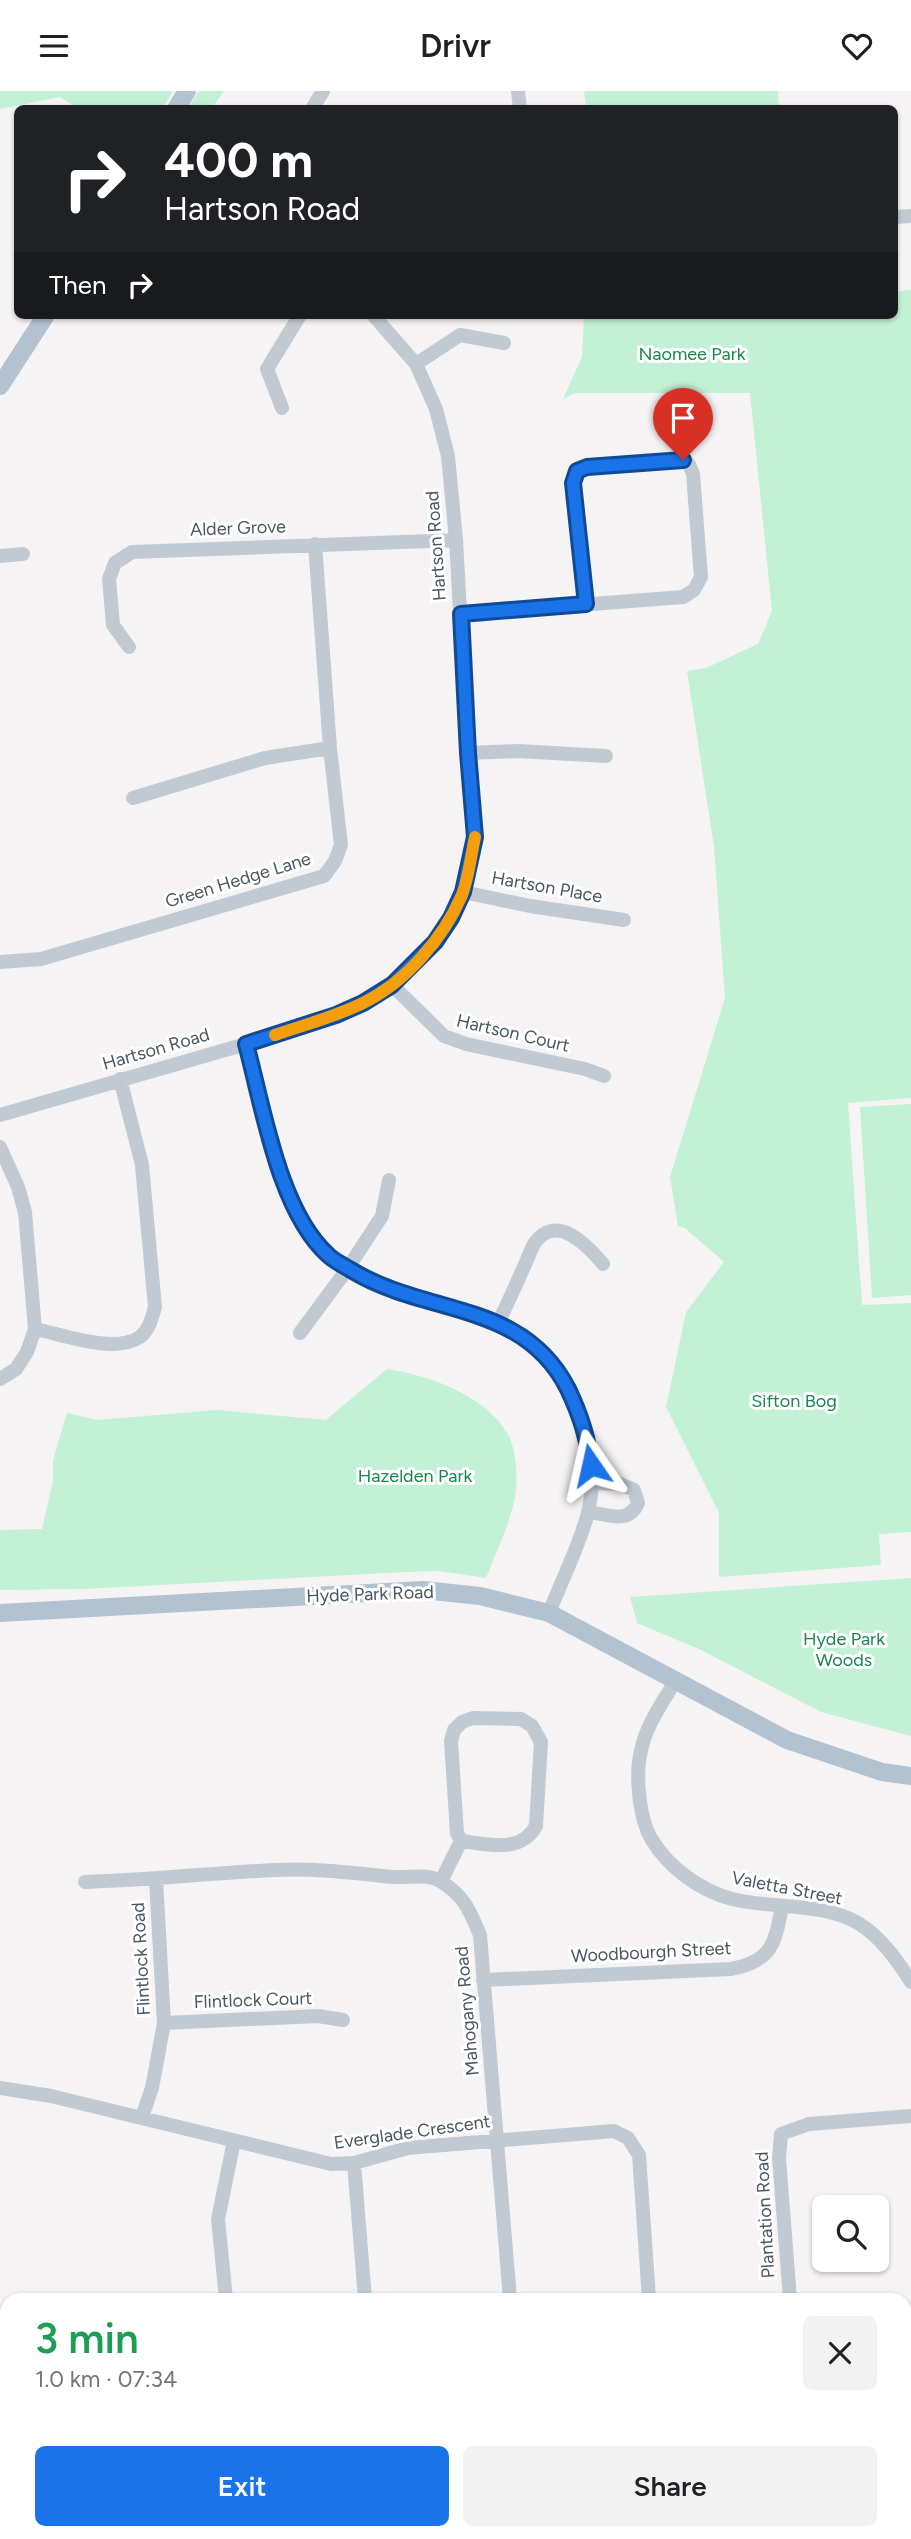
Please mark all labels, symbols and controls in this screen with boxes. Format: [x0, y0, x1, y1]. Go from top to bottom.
icon: menu [35, 27, 73, 65]
text: Drivr [420, 27, 491, 65]
icon: heart [838, 27, 876, 65]
text: 400 m [164, 130, 313, 189]
icon: right [49, 133, 140, 224]
text: Hartson Road [164, 190, 360, 228]
icon: right [121, 266, 159, 304]
text: Then [49, 269, 107, 301]
park label: Naomee Park [638, 343, 746, 365]
pin [653, 388, 713, 460]
icon: arrive [664, 399, 702, 437]
street label: Hartson Road [421, 490, 451, 602]
street label: Alder Grove [190, 515, 287, 541]
street label: Green Hedge Lane [163, 847, 314, 913]
street label: Hartson Place [490, 866, 604, 908]
street label: Hartson Court [454, 1009, 572, 1057]
street label: Hartson Road [100, 1023, 212, 1075]
park label: Sifton Bog [751, 1390, 837, 1412]
position arrow [554, 1428, 628, 1502]
park label: Hazelden Park [358, 1465, 472, 1487]
street label: Hyde Park Road [306, 1581, 434, 1607]
park label: Hyde Park Woods [803, 1628, 885, 1671]
street label: Valetta Street [730, 1866, 844, 1910]
street label: Flintlock Road [127, 1902, 155, 2016]
street label: Woodbourgh Street [570, 1937, 732, 1967]
street label: Mahogany Road [450, 1945, 484, 2077]
street label: Flintlock Court [193, 1987, 313, 2013]
street label: Everglade Crescent [332, 2110, 492, 2154]
street label: Plantation Road [751, 2151, 779, 2279]
map controls [812, 2195, 889, 2272]
button: search [812, 2195, 889, 2272]
text: 3 min [35, 2313, 139, 2364]
button: close [803, 2316, 877, 2390]
text: 1.0 km · 07:34 [35, 2365, 177, 2393]
button: Exit [35, 2446, 449, 2526]
button: Share [463, 2446, 877, 2526]

